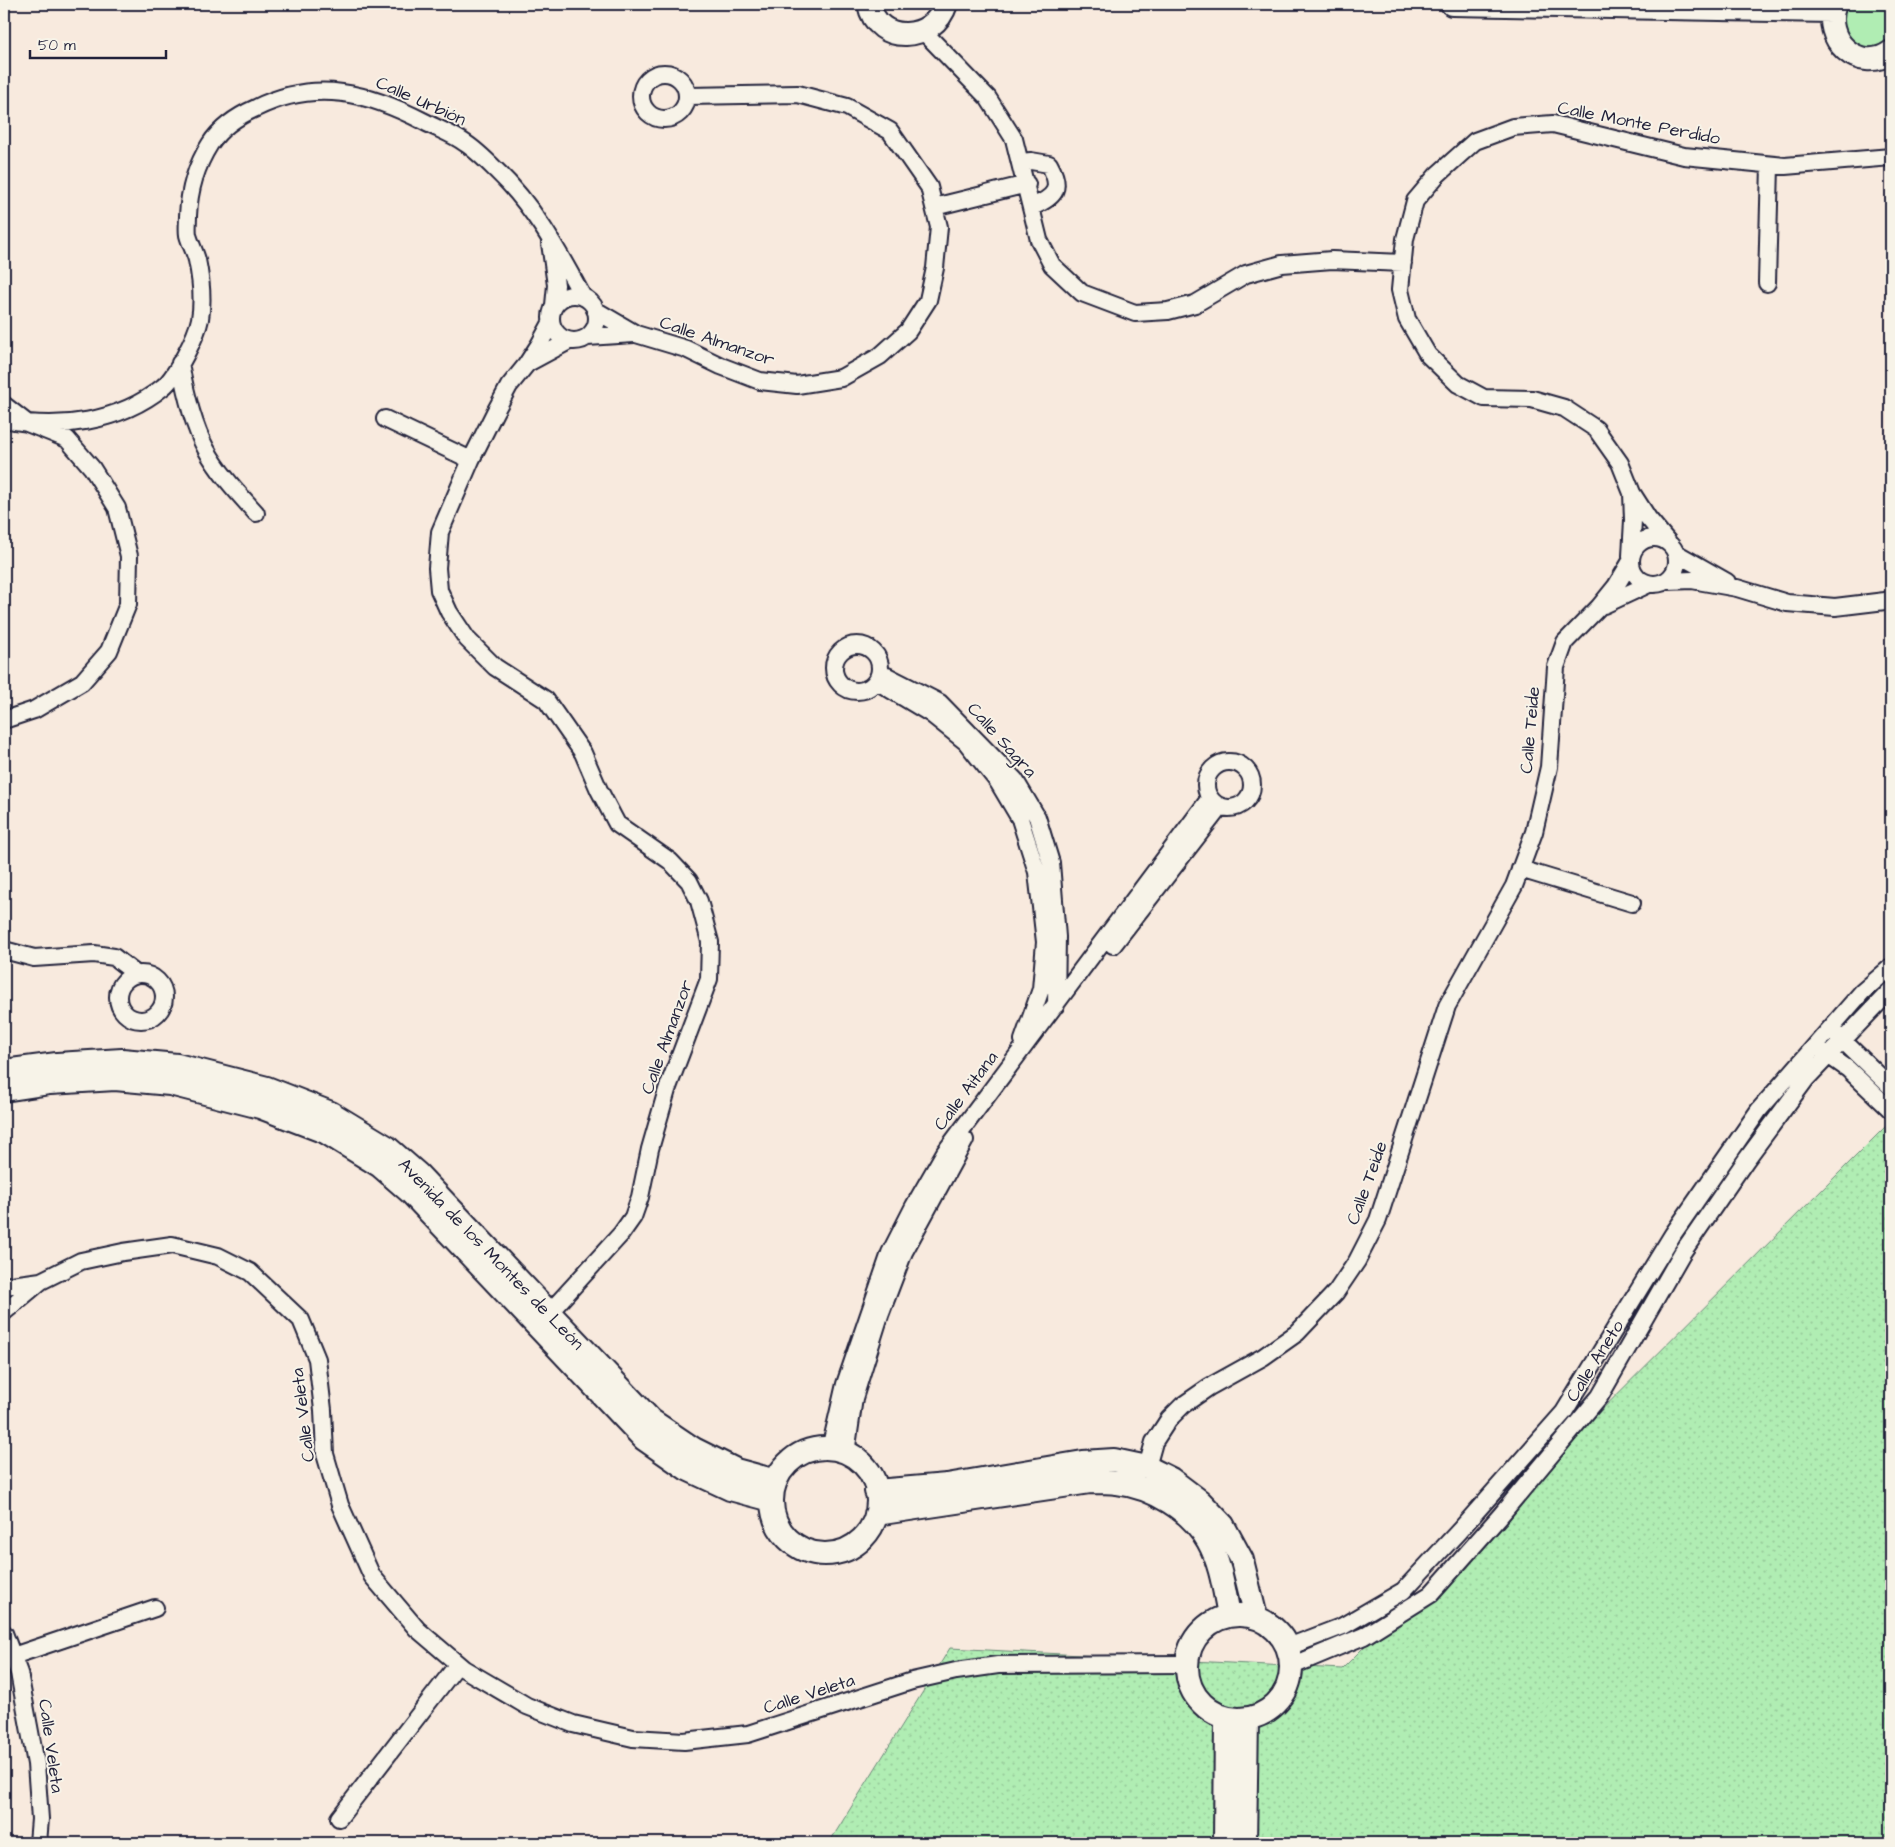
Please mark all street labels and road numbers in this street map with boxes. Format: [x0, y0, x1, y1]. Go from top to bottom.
street label: Calle Urbión [372, 70, 470, 132]
street label: Calle Monte Perdido [1556, 95, 1722, 151]
street label: Calle Almanzor [656, 310, 778, 372]
street label: Calle Teide [1514, 685, 1546, 775]
street label: Calle Sagra [961, 697, 1043, 784]
street label: Calle Almanzor [635, 976, 699, 1098]
street label: Calle Aitana [928, 1046, 1004, 1136]
street label: Calle Teide [1340, 1138, 1394, 1228]
street label: Avenida de los Montes de León [392, 1152, 590, 1356]
street label: Calle Aneto [1560, 1315, 1630, 1407]
street label: Calle Veleta [285, 1367, 321, 1463]
street label: Calle Veleta [760, 1668, 858, 1720]
street label: Calle Veleta [32, 1697, 70, 1795]

